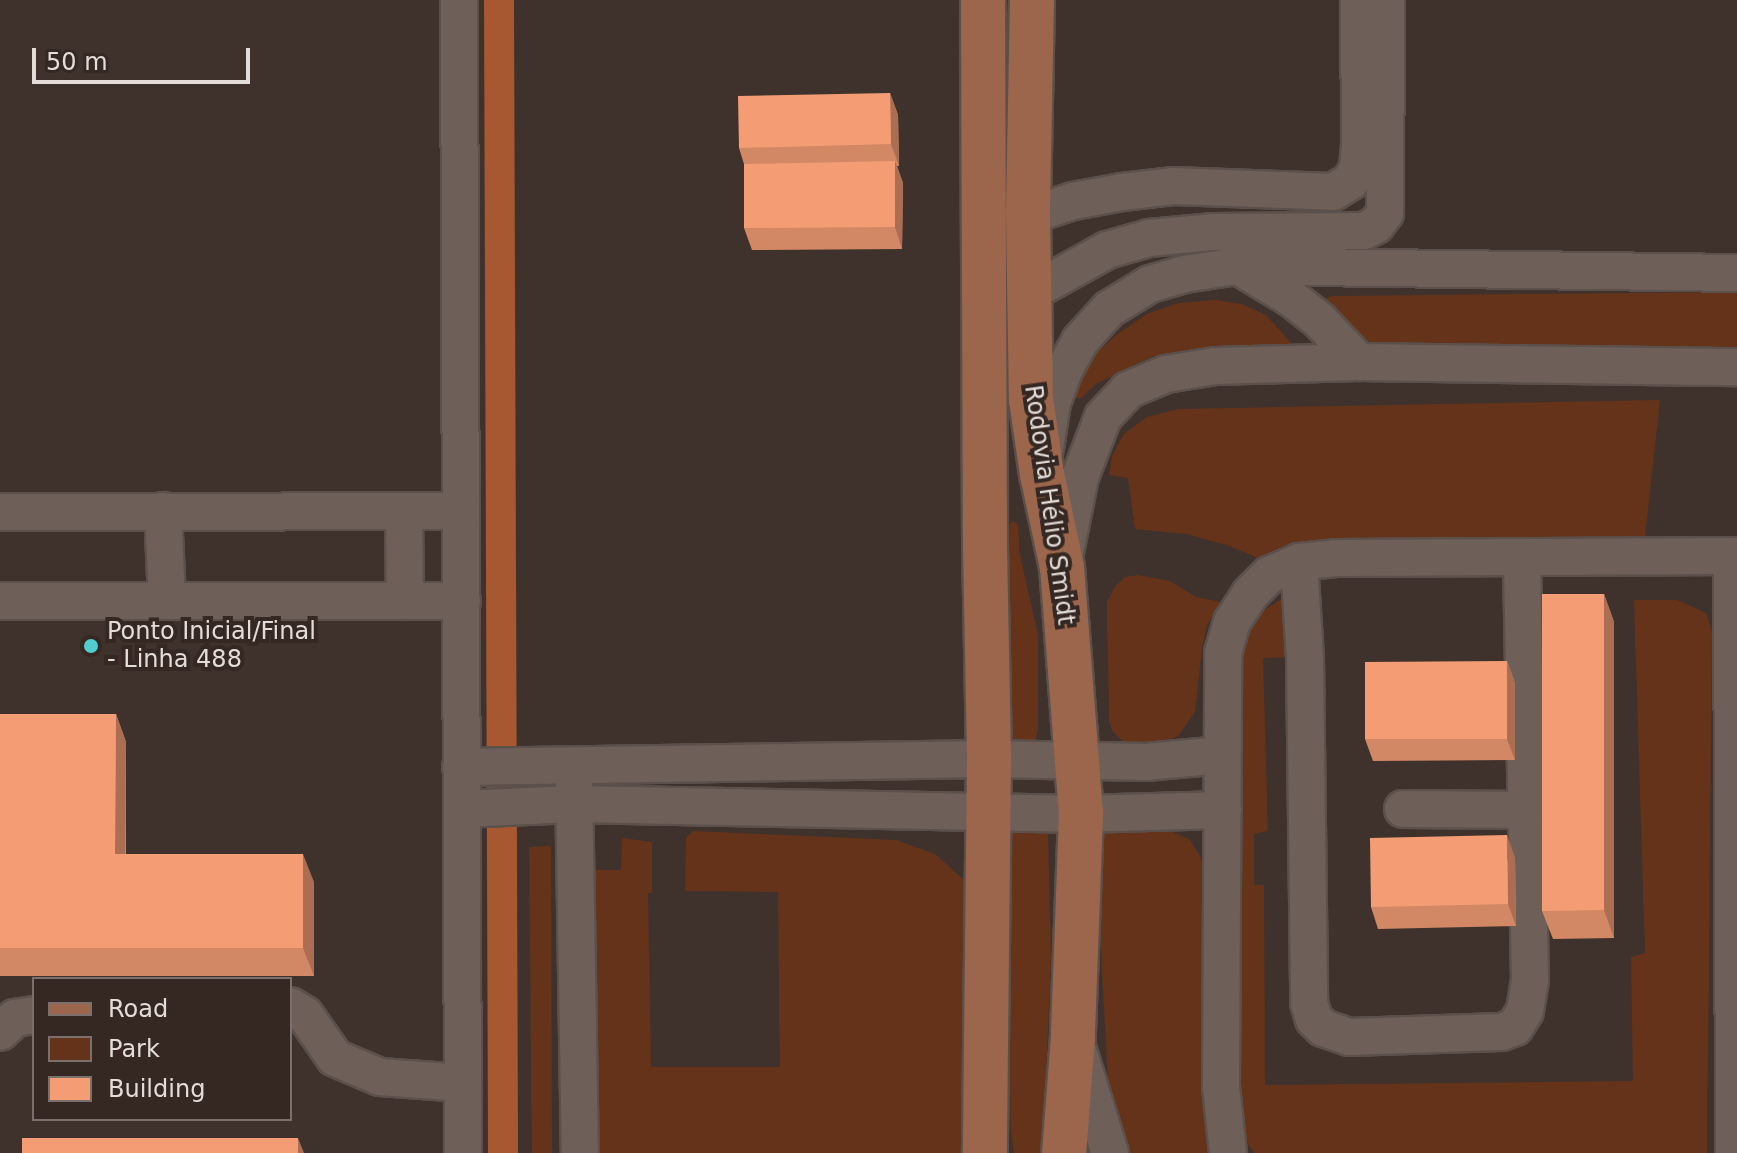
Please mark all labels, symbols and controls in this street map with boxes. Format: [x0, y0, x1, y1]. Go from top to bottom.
scale bar [36, 32, 254, 82]
text: 50 m [46, 48, 108, 76]
street label: Rodovia Hélio Smidt [1018, 383, 1080, 627]
place label: Ponto Inicial/Final - Linha 488 [107, 618, 316, 674]
marker: Ponto Inicial/Final - Linha 488 [82, 637, 100, 655]
legend [32, 977, 292, 1121]
text: Road [108, 995, 168, 1023]
text: Park [108, 1035, 160, 1063]
text: Building [108, 1075, 205, 1103]

